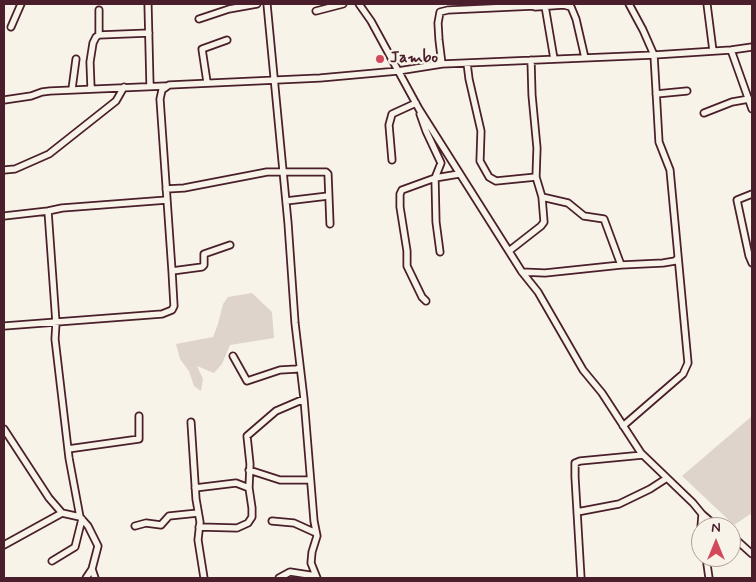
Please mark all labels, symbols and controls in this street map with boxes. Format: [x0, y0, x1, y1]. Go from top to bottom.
place label: Jambo [390, 49, 438, 69]
marker: Jambo [374, 53, 386, 65]
north arrow [691, 517, 741, 567]
text: N [711, 519, 721, 537]

